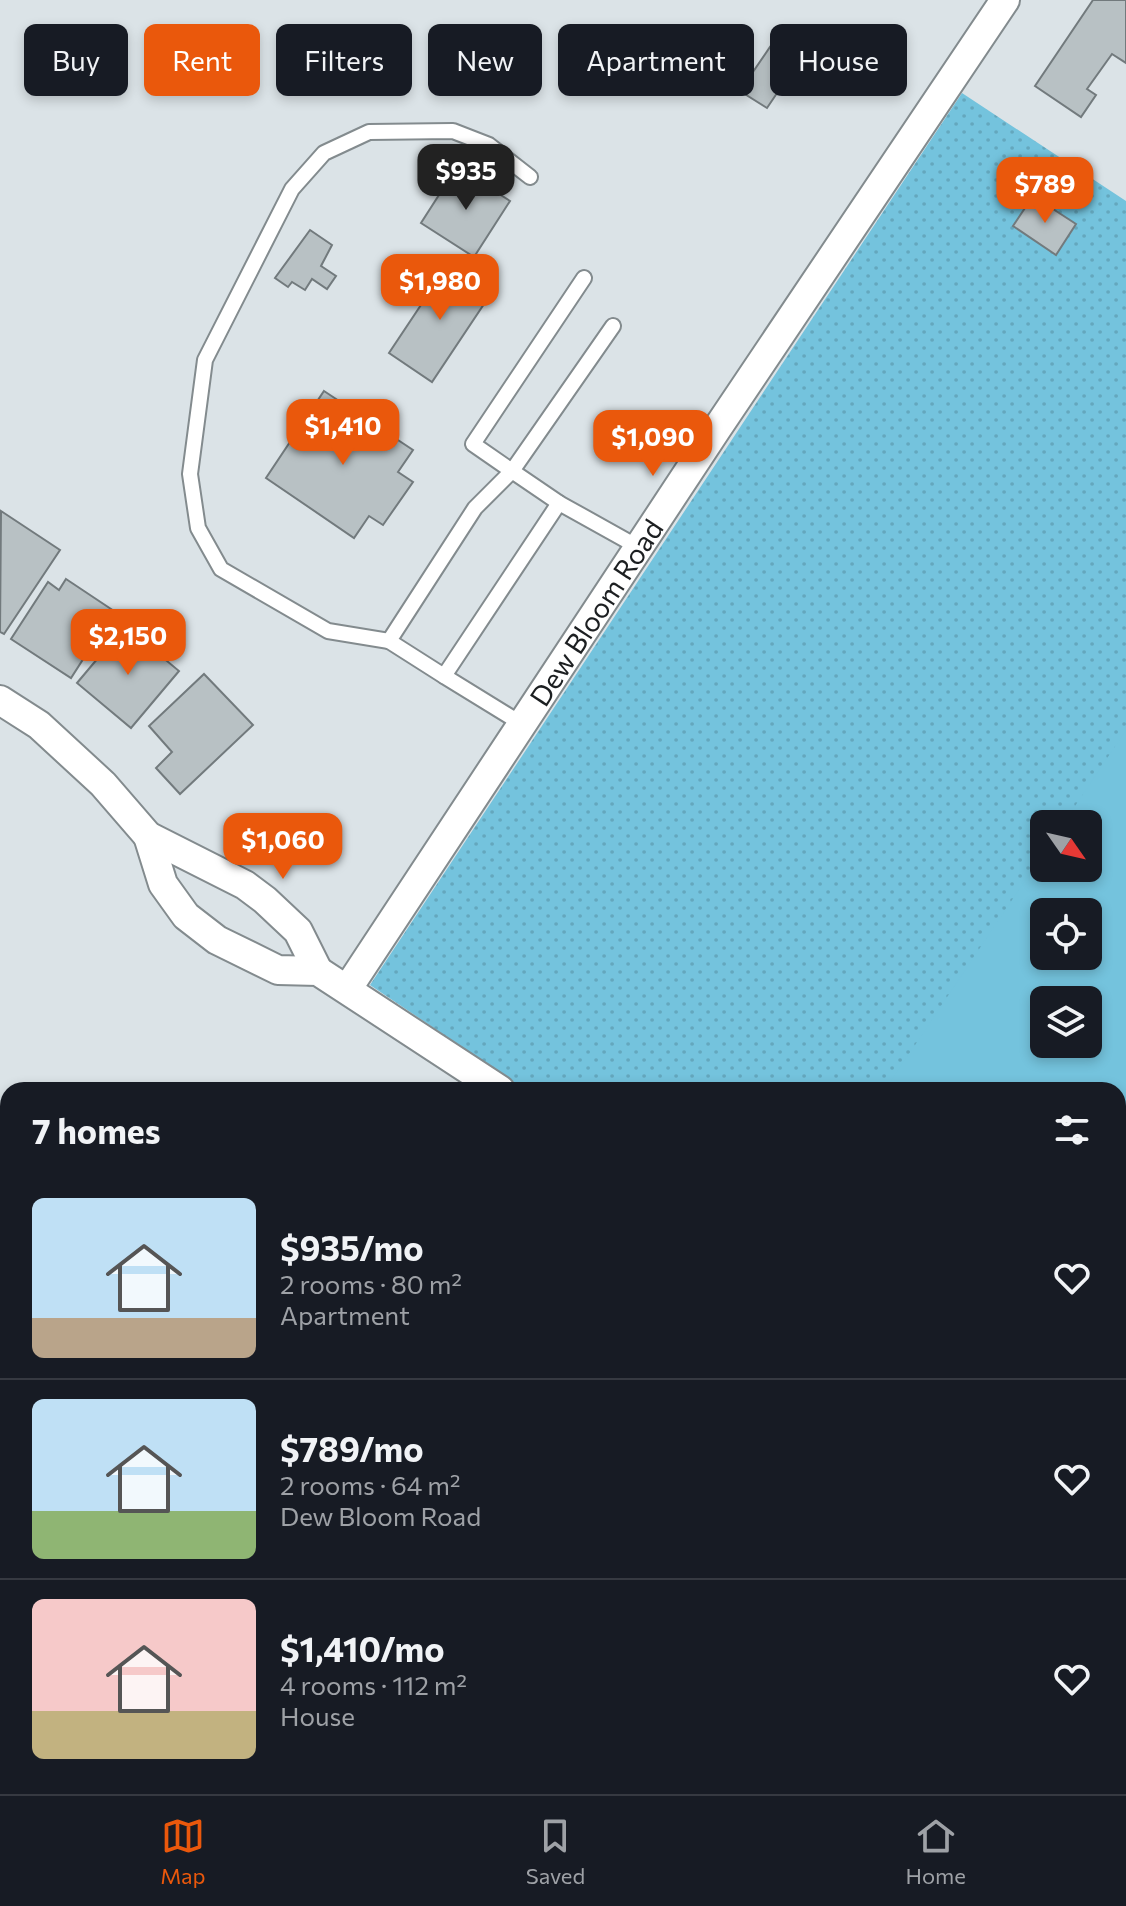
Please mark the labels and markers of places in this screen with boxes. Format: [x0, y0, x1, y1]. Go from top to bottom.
pin: $935 [419, 144, 513, 212]
pin: $789 [998, 157, 1092, 225]
pin: $1,980 [375, 254, 505, 322]
pin: $1,410 [278, 399, 408, 467]
pin: $1,090 [588, 410, 718, 478]
pin: $2,150 [63, 609, 193, 677]
pin: $1,060 [218, 813, 348, 881]

